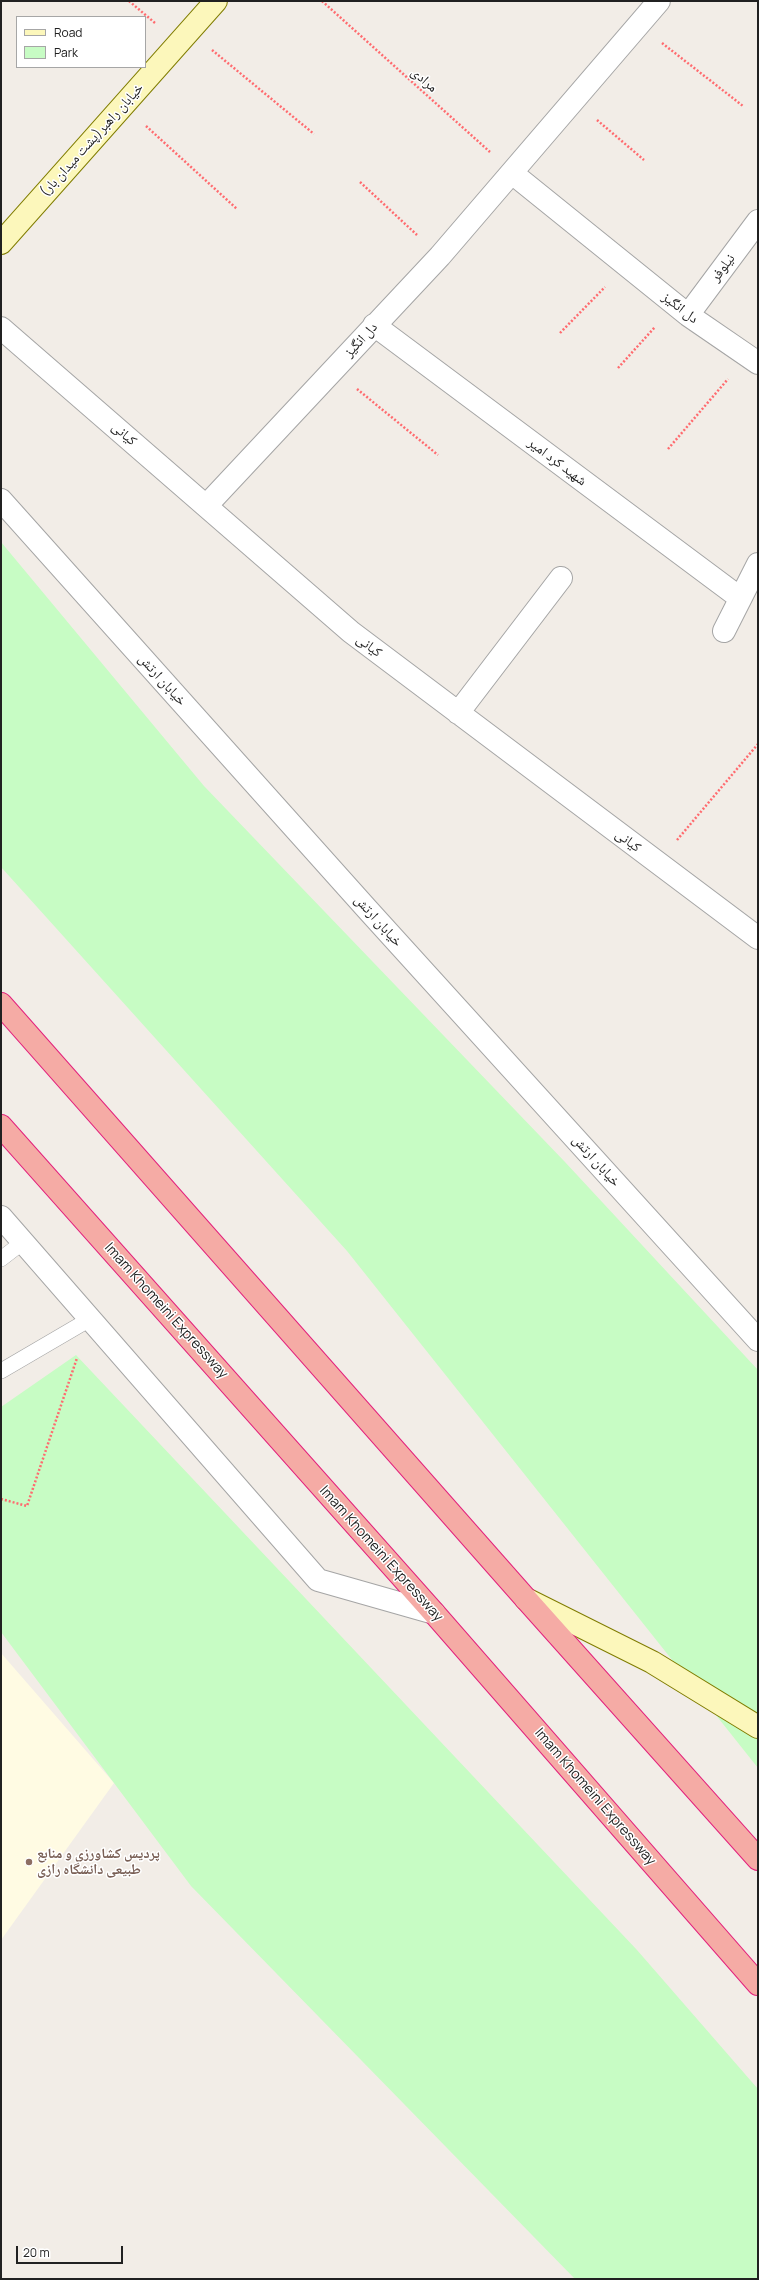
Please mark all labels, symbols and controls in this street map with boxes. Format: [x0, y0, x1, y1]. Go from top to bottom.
legend [16, 16, 146, 68]
text: Road [54, 24, 82, 41]
text: Park [54, 44, 78, 61]
street label: مرادی [407, 64, 441, 96]
street label: خیابان راهبر(پشت میدان بار) [37, 80, 147, 200]
street label: نیلوفر [707, 251, 739, 285]
street label: دل انگیز [659, 289, 701, 327]
street label: دل انگیز [341, 319, 381, 361]
street label: کیانی [108, 419, 140, 449]
street label: شهید کرد امیر [524, 434, 590, 490]
street label: کیانی [353, 631, 385, 661]
street label: خیابان ارتش [134, 651, 190, 709]
street label: کیانی [612, 826, 644, 856]
street label: خیابان ارتش [350, 892, 406, 950]
street label: خیابان ارتش [568, 1132, 624, 1190]
street label: Imam Khomeini Expressway [101, 1240, 231, 1382]
street label: Imam Khomeini Expressway [316, 1483, 446, 1625]
street label: Imam Khomeini Expressway [531, 1725, 659, 1869]
place label: پردیس کشاورزی و منابع طبیعی دانشگاه رازی [37, 1846, 160, 1878]
marker: پردیس کشاورزی و منابع طبیعی دانشگاه رازی [24, 1857, 34, 1867]
scale bar [18, 2238, 125, 2264]
text: 20 m [23, 2244, 50, 2261]

